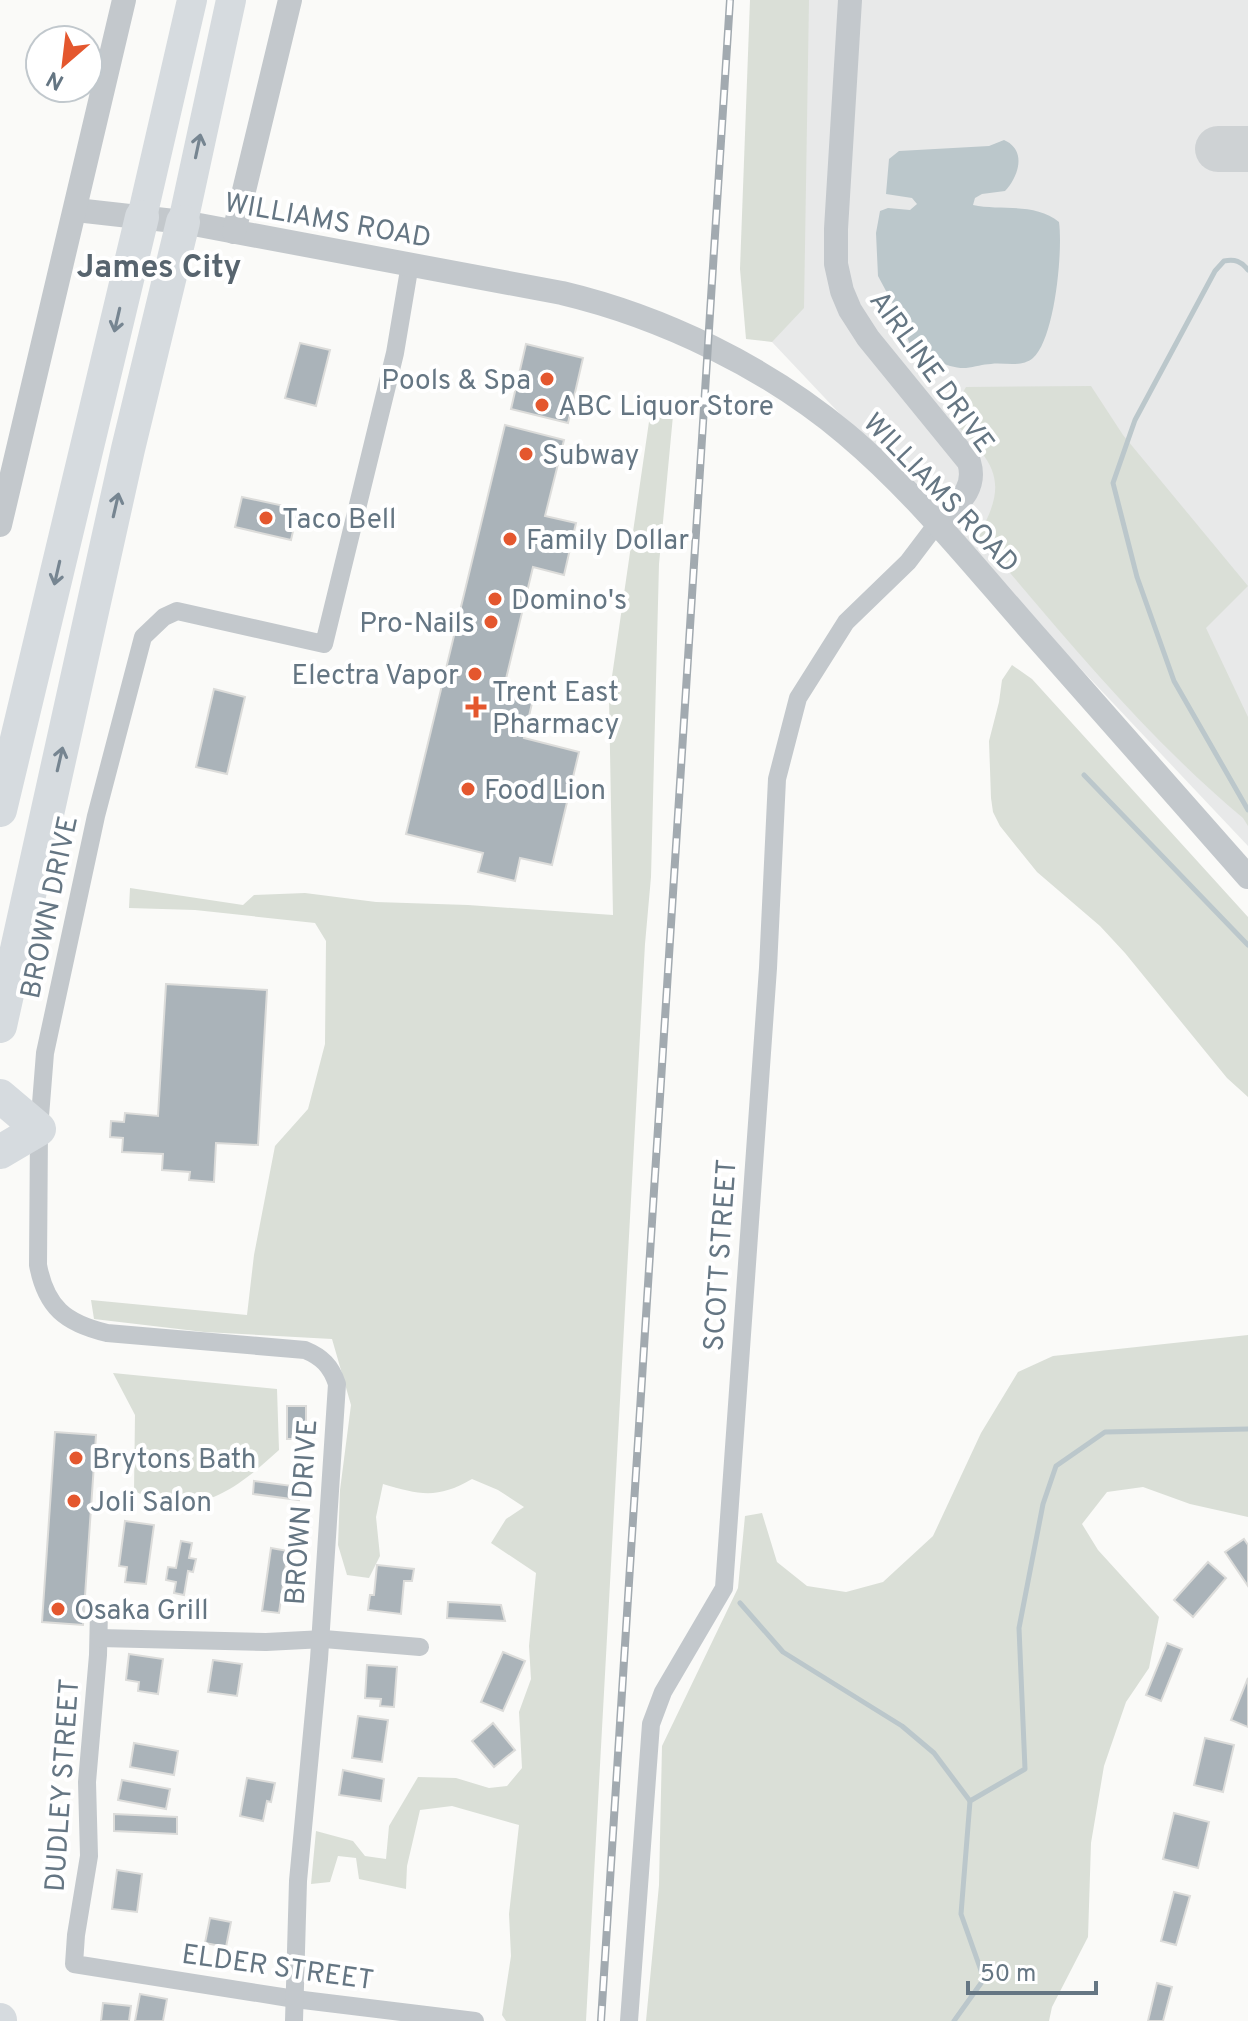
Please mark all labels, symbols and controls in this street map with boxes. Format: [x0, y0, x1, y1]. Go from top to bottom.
north arrow [24, 24, 104, 104]
text: N [42, 64, 69, 95]
one-way arrow [191, 134, 206, 159]
street label: WILLIAMS ROAD [221, 186, 434, 258]
district label: James City [77, 249, 241, 289]
street label: AIRLINE DRIVE [860, 285, 1001, 461]
one-way arrow [109, 307, 124, 332]
place label: Pools & Spa [381, 364, 531, 400]
marker: Pools & Spa [538, 370, 556, 388]
place label: ABC Liquor Store [558, 390, 774, 426]
marker: ABC Liquor Store [533, 396, 551, 414]
street label: WILLIAMS ROAD [854, 406, 1026, 582]
place label: Subway [542, 439, 639, 475]
marker: Subway [517, 445, 535, 463]
one-way arrow [109, 493, 124, 518]
place label: Taco Bell [282, 503, 396, 539]
marker: Taco Bell [257, 509, 275, 527]
place label: Family Dollar [526, 524, 689, 560]
marker: Family Dollar [501, 530, 519, 548]
one-way arrow [48, 560, 63, 585]
place label: Domino's [511, 584, 627, 620]
marker: Domino's [486, 590, 504, 608]
place label: Pro-Nails [359, 607, 475, 643]
marker: Pro-Nails [482, 613, 500, 631]
place label: Electra Vapor [292, 659, 459, 695]
marker: Electra Vapor [466, 665, 484, 683]
place label: Trent East Pharmacy [492, 676, 619, 744]
marker: Trent East Pharmacy [467, 698, 485, 716]
one-way arrow [53, 746, 68, 772]
place label: Food Lion [484, 774, 606, 810]
marker: Food Lion [459, 780, 477, 798]
street label: BROWN DRIVE [14, 813, 88, 1002]
street label: SCOTT STREET [697, 1158, 747, 1353]
street label: BROWN DRIVE [279, 1418, 327, 1606]
place label: Brytons Bath [92, 1443, 257, 1479]
marker: Brytons Bath [67, 1449, 85, 1467]
place label: Joli Salon [90, 1486, 212, 1522]
marker: Joli Salon [65, 1492, 83, 1510]
place label: Osaka Grill [74, 1594, 209, 1630]
marker: Osaka Grill [49, 1600, 67, 1618]
street label: DUDLEY STREET [39, 1677, 89, 1893]
street label: ELDER STREET [179, 1938, 376, 2000]
scale bar [968, 1945, 1096, 1995]
text: 50 m [980, 1960, 1036, 1990]

